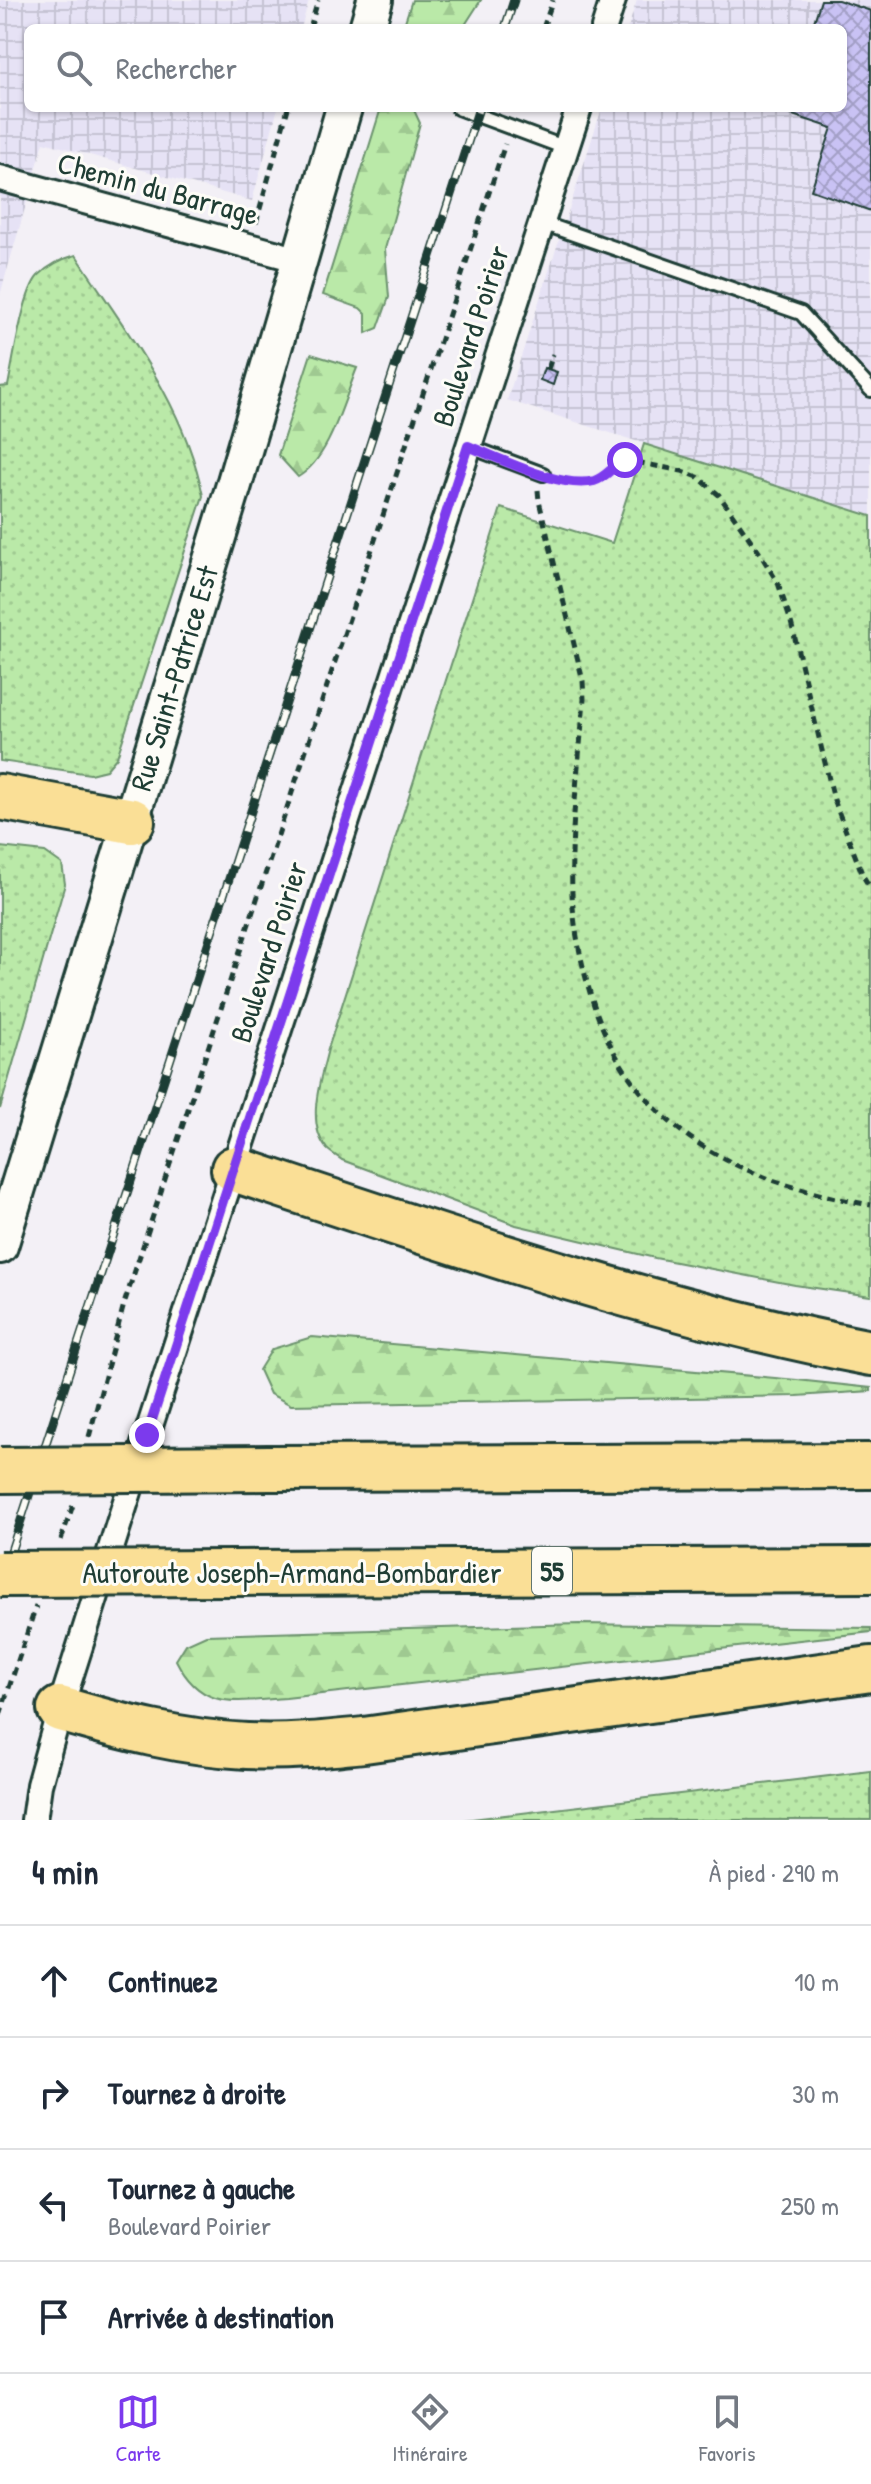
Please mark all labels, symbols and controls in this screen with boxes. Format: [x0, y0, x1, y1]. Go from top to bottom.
search box [24, 24, 847, 112]
icon: search [52, 46, 96, 90]
text: Rechercher [116, 48, 237, 88]
street label: Chemin du Barrage [53, 142, 263, 234]
street label: Boulevard Poirier [422, 240, 518, 431]
route start [607, 442, 643, 478]
street label: Rue Saint-Patrice Est [120, 560, 227, 795]
street label: Boulevard Poirier [220, 856, 316, 1047]
route end [129, 1417, 165, 1453]
road number: 55 [532, 1547, 572, 1595]
street label: Autoroute Joseph-Armand-Bombardier [82, 1552, 502, 1592]
text: 4 min [32, 1849, 99, 1895]
text: À pied · 290 m [709, 1855, 839, 1890]
icon: ahead [32, 1959, 76, 2003]
text: Continuez [108, 1961, 217, 2001]
text: 10 m [794, 1964, 839, 1999]
icon: right [32, 2071, 76, 2115]
text: Tournez à droite [108, 2073, 286, 2113]
text: 30 m [792, 2076, 839, 2111]
text: Tournez à gauche [108, 2168, 295, 2208]
icon: left [32, 2183, 76, 2227]
text: 250 m [781, 2188, 839, 2223]
text: Boulevard Poirier [108, 2208, 271, 2243]
icon: arrive [32, 2295, 76, 2339]
text: Arrivée à destination [108, 2297, 334, 2337]
tab: Carte [116, 2390, 161, 2468]
tab: Itinéraire [392, 2390, 468, 2468]
tab: Favoris [699, 2390, 755, 2468]

